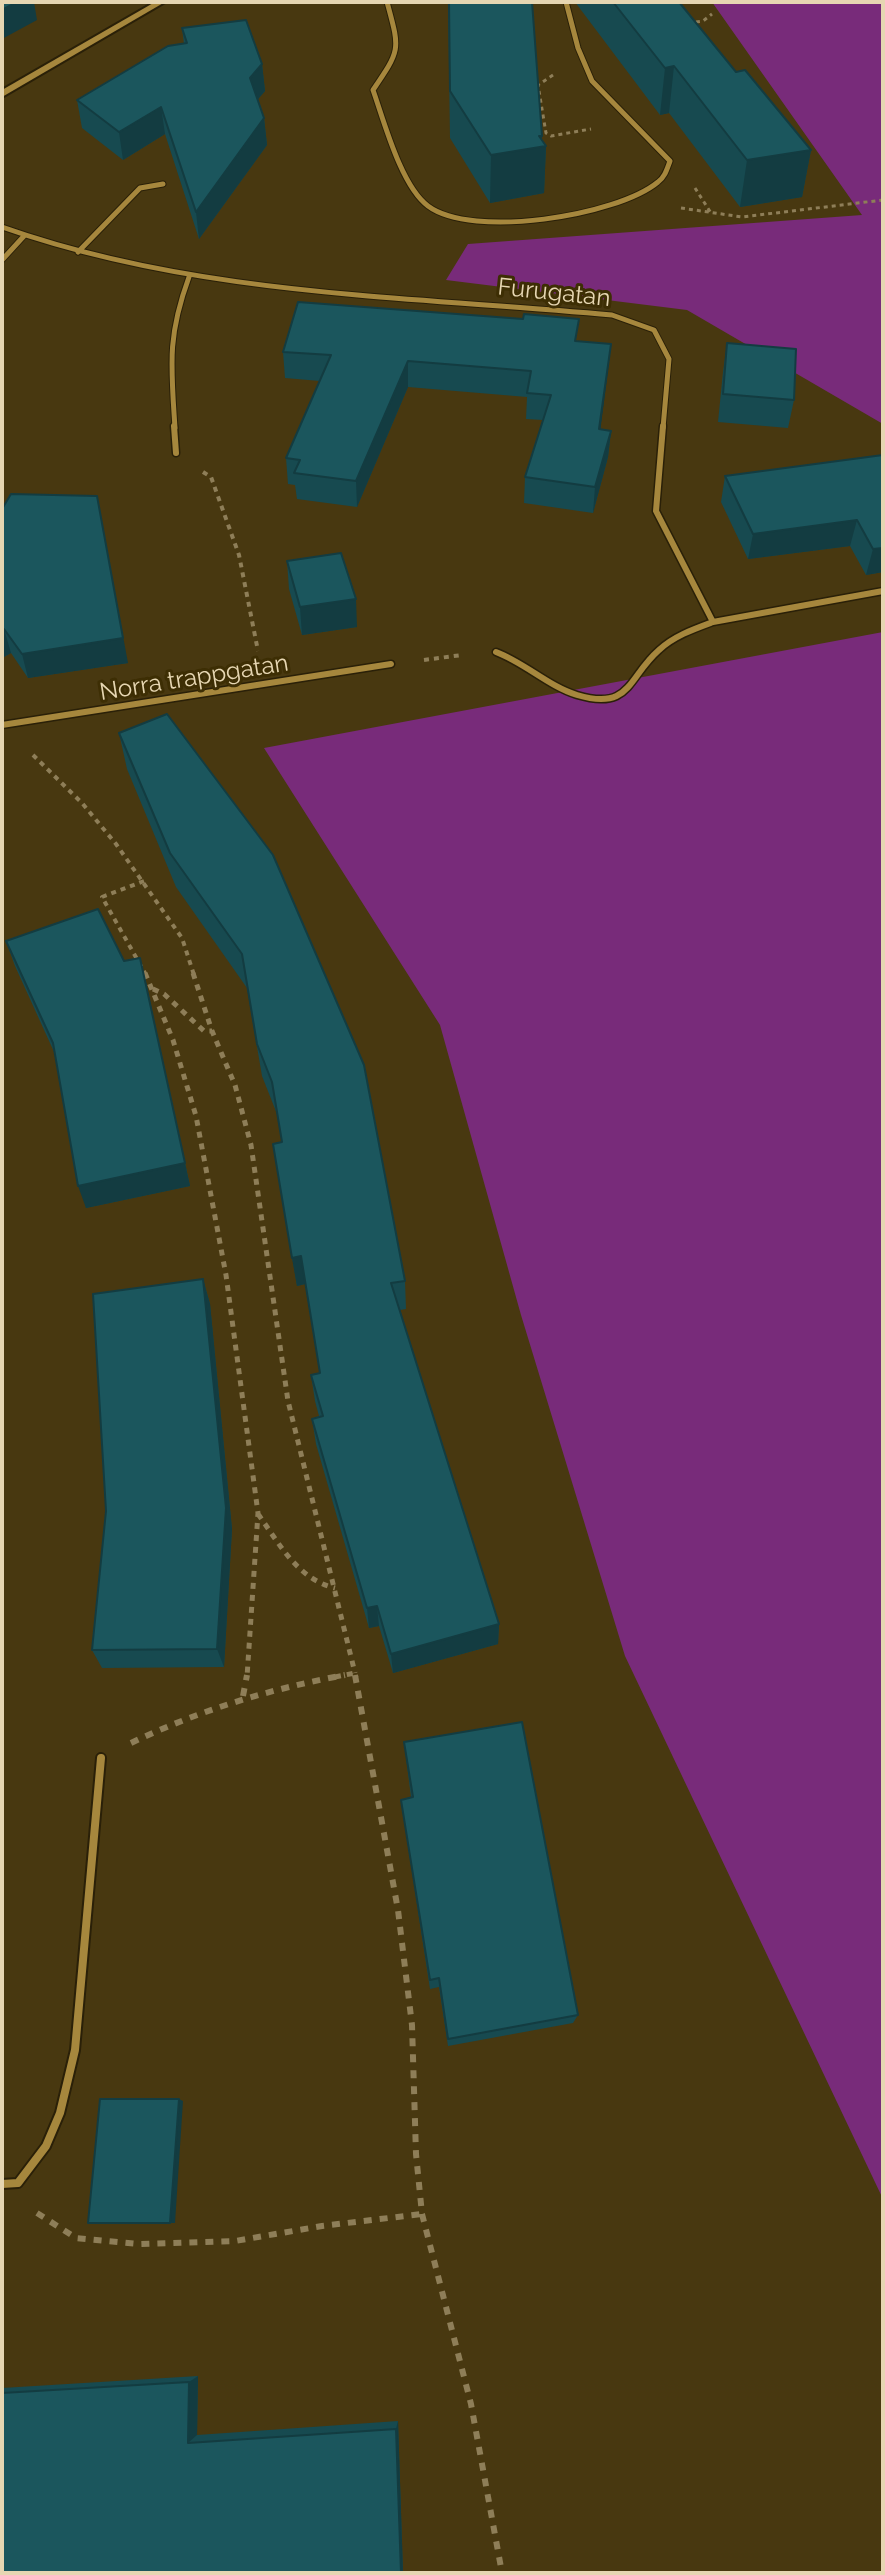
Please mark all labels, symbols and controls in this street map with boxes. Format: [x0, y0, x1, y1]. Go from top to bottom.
street label: Furugatan [496, 273, 612, 313]
street label: Norra trappgatan [98, 649, 290, 707]

